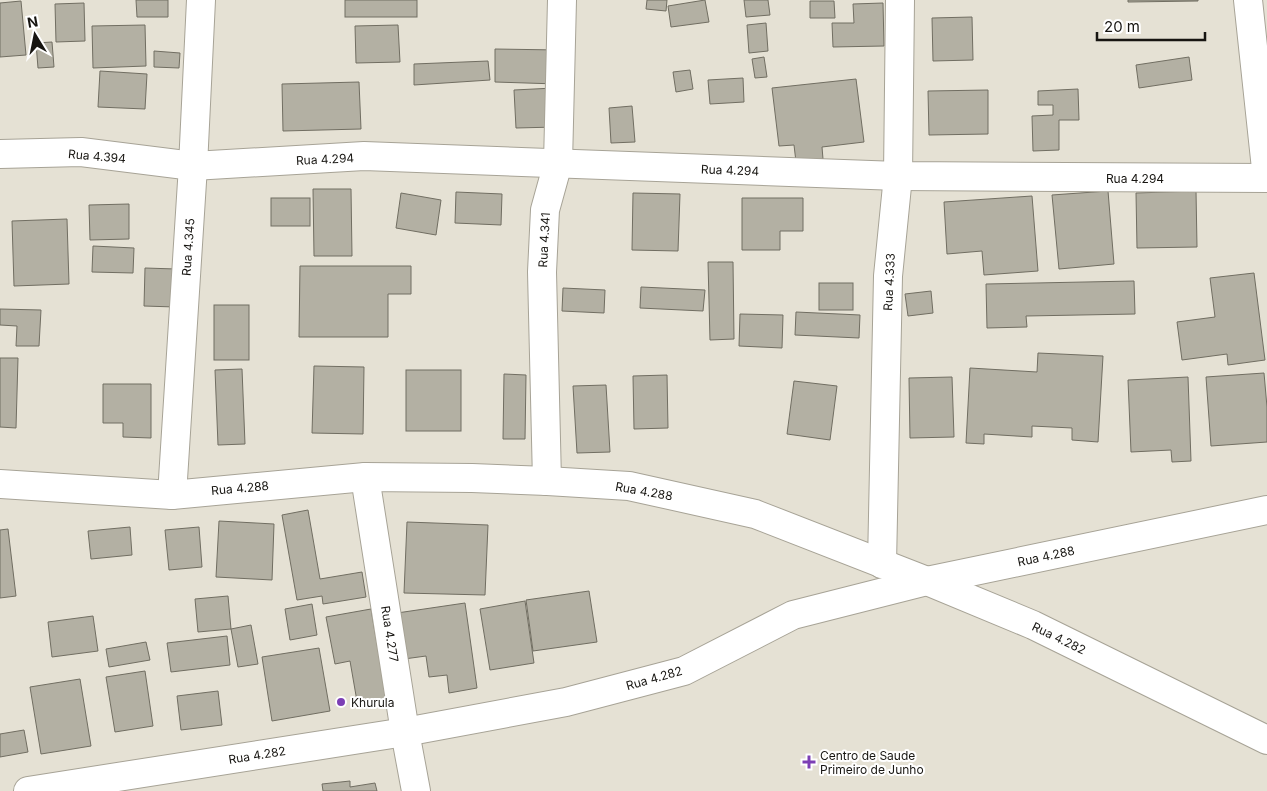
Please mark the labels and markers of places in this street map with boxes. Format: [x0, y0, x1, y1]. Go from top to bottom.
place label: Khurula [351, 695, 395, 710]
marker: Khurula [335, 696, 347, 708]
place label: Centro de Saude Primeiro de Junho [820, 748, 924, 777]
marker: Centro de Saude Primeiro de Junho [802, 755, 816, 769]

